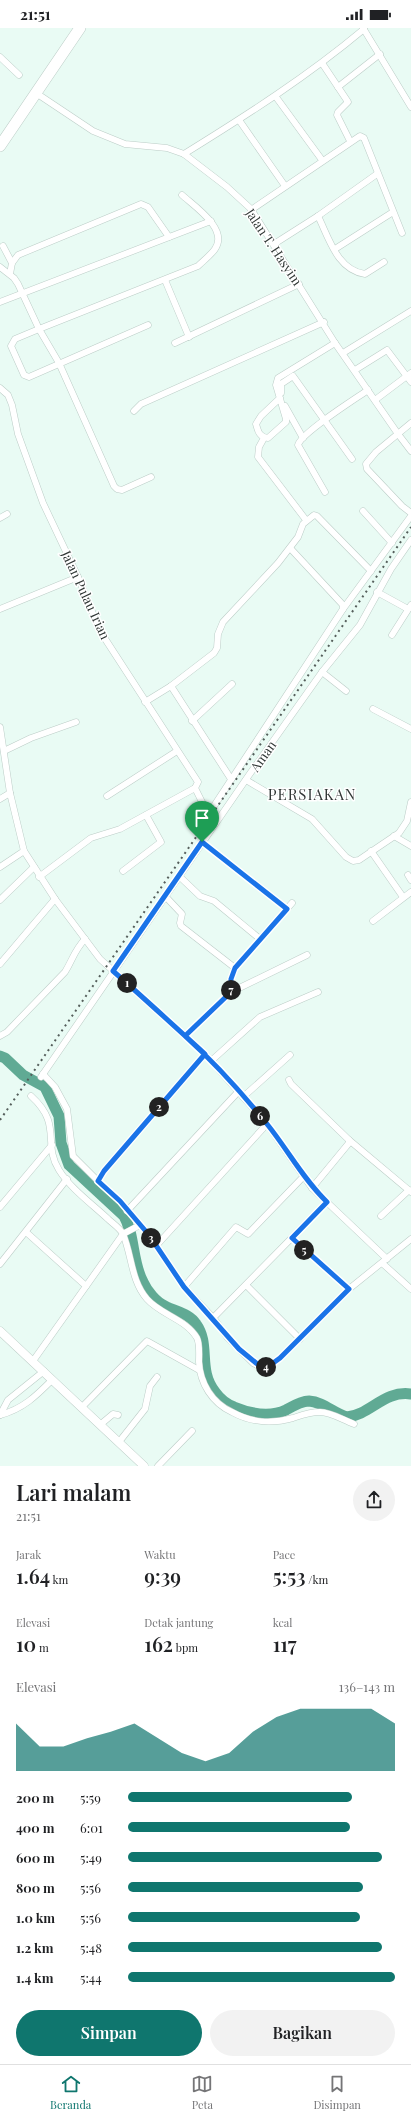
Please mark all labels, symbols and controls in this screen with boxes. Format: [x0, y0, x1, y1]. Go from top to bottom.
text: 21:51 [20, 4, 51, 24]
street label: Jalan T. Hasyim [242, 204, 307, 289]
street label: Jalan Pulau Irian [58, 547, 115, 642]
street label: Aman [245, 737, 279, 775]
district label: PERSIAKAN [268, 784, 356, 804]
pin [185, 801, 219, 842]
icon: arrive [191, 807, 213, 829]
pin: 1 [117, 973, 137, 993]
text: 1 [125, 975, 129, 990]
pin: 7 [221, 980, 241, 1000]
text: 7 [228, 982, 234, 997]
pin: 2 [149, 1097, 169, 1117]
text: 2 [156, 1099, 162, 1114]
pin: 6 [250, 1106, 270, 1126]
text: 6 [257, 1108, 263, 1123]
pin: 3 [141, 1228, 161, 1248]
text: 3 [148, 1230, 154, 1245]
pin: 5 [294, 1240, 314, 1260]
text: 5 [301, 1242, 307, 1257]
pin: 4 [256, 1357, 276, 1377]
text: 4 [263, 1359, 269, 1374]
text: Lari malam [16, 1477, 131, 1507]
button: share [353, 1479, 395, 1521]
text: 21:51 [16, 1507, 41, 1524]
text: Jarak [16, 1547, 41, 1562]
text: Waktu [144, 1547, 176, 1562]
text: Pace [273, 1547, 295, 1562]
text: 1.64 [16, 1562, 50, 1589]
text: 9:39 [144, 1562, 181, 1589]
text: 5:53 [273, 1562, 306, 1589]
text: km [50, 1572, 68, 1587]
text: /km [306, 1572, 328, 1587]
text: Elevasi [16, 1615, 50, 1630]
text: Detak jantung [144, 1615, 213, 1630]
text: kcal [273, 1615, 292, 1630]
text: 10 [16, 1630, 36, 1657]
text: 162 [144, 1630, 173, 1657]
text: 117 [273, 1630, 297, 1657]
text: m [36, 1640, 49, 1655]
text: bpm [173, 1640, 198, 1655]
text: Elevasi [16, 1678, 56, 1695]
text: 136–143 m [339, 1678, 395, 1695]
text: 200 m [16, 1789, 54, 1806]
text: 5:59 [80, 1789, 101, 1806]
text: 400 m [16, 1819, 54, 1836]
text: 6:01 [80, 1819, 103, 1836]
text: 600 m [16, 1849, 55, 1866]
text: 5:49 [80, 1849, 102, 1866]
text: 800 m [16, 1879, 55, 1896]
text: 5:56 [80, 1879, 101, 1896]
text: 1.0 km [16, 1909, 55, 1926]
text: 5:56 [80, 1909, 101, 1926]
text: 1.2 km [16, 1939, 53, 1956]
text: 5:48 [80, 1939, 102, 1956]
text: 1.4 km [16, 1969, 53, 1986]
text: 5:44 [80, 1969, 102, 1986]
button: Simpan [16, 2010, 202, 2056]
button: Bagikan [210, 2010, 395, 2056]
tab: Beranda [50, 2073, 91, 2112]
tab: Peta [191, 2073, 213, 2112]
tab: Disimpan [313, 2073, 361, 2112]

